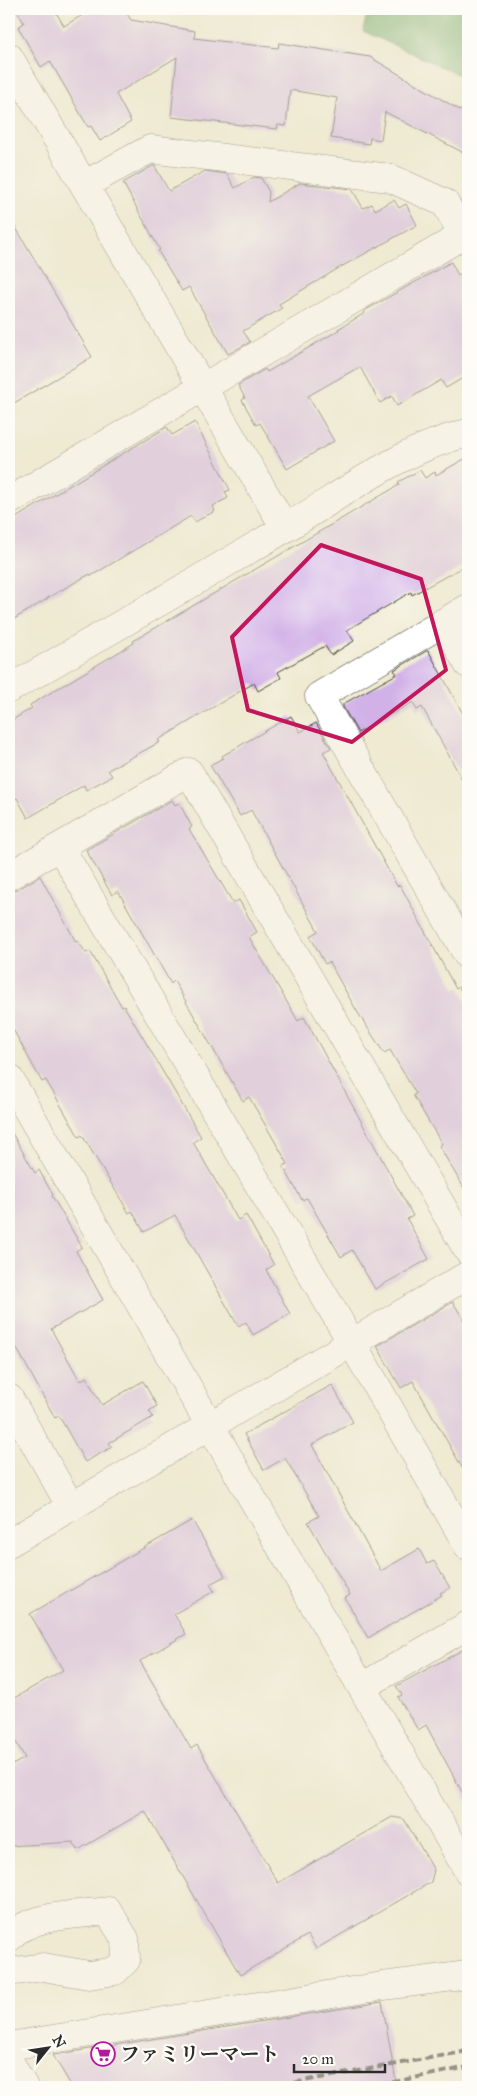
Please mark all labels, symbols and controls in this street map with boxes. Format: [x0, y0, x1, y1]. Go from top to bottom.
north arrow [22, 2024, 72, 2074]
text: N [48, 2032, 69, 2051]
supermarket icon: ファミリーマート [90, 2041, 116, 2067]
scale bar [294, 2041, 386, 2073]
place label: ファミリーマート [120, 2042, 280, 2066]
text: 20 m [302, 2050, 334, 2068]

